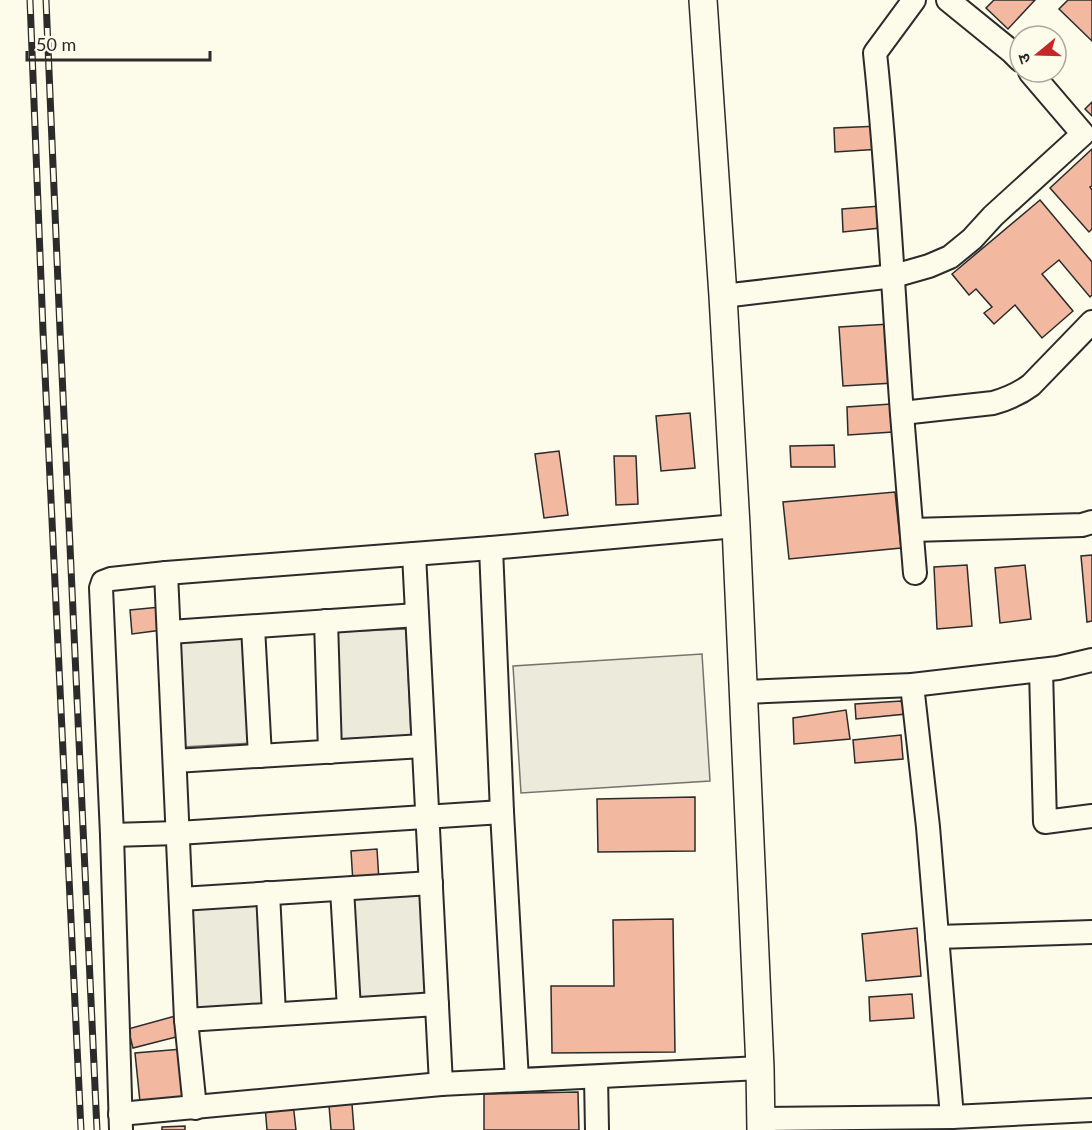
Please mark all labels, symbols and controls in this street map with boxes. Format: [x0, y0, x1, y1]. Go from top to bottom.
scale bar [27, 24, 210, 62]
north arrow [1008, 24, 1068, 84]
text: 50 m [36, 33, 76, 55]
text: उ [1013, 51, 1034, 67]

